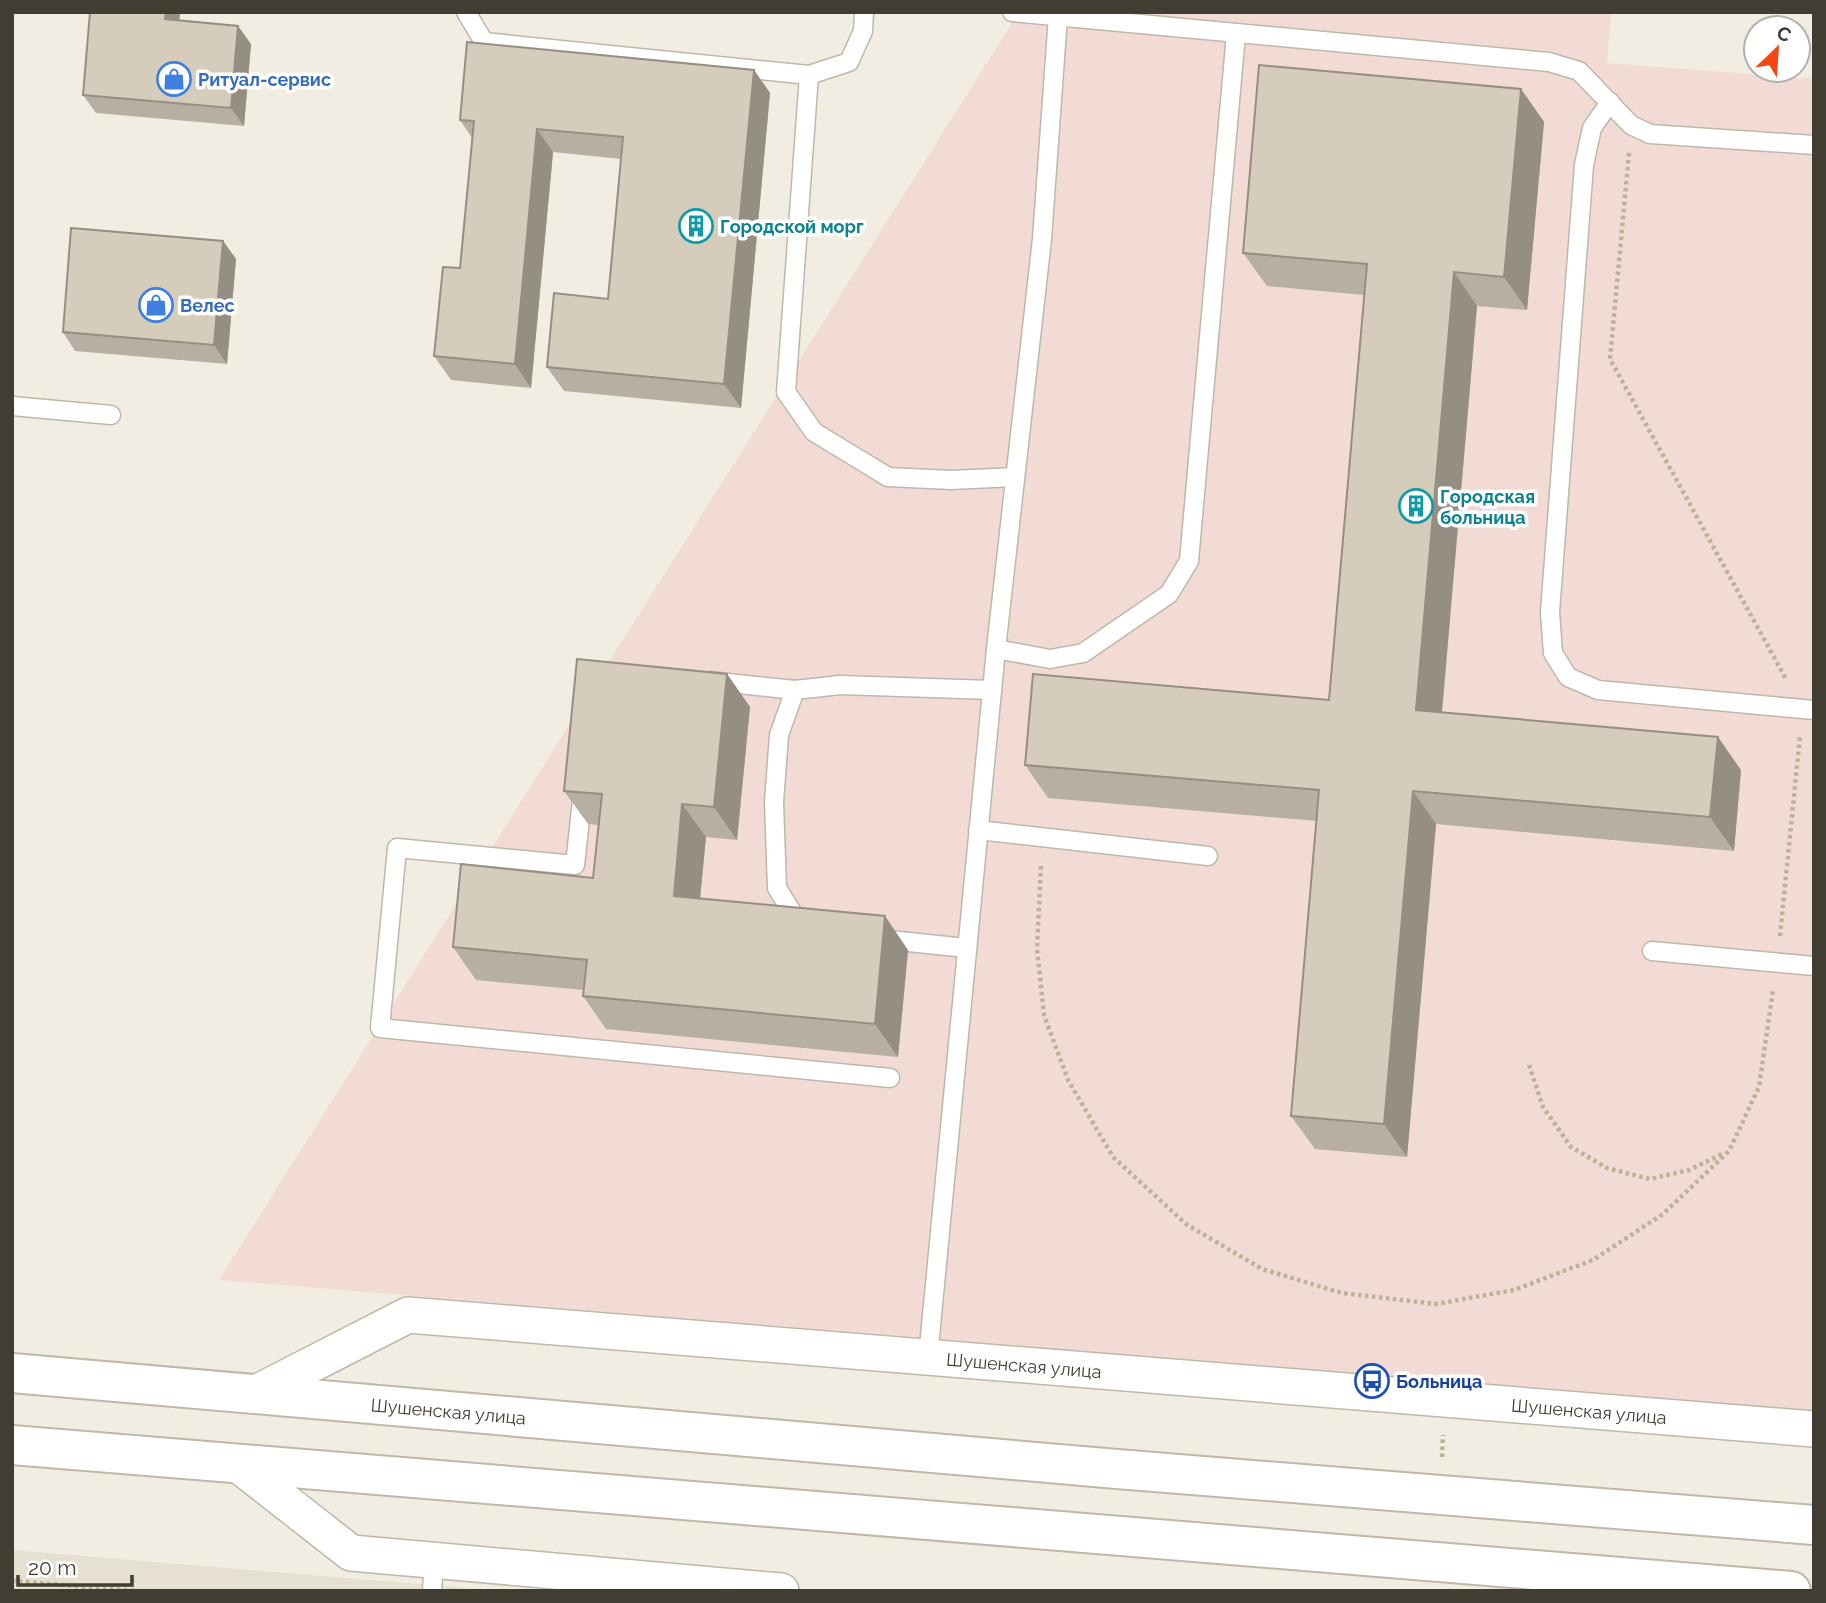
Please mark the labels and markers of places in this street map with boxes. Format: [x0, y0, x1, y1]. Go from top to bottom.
shop icon: Ритуал-сервис [155, 60, 193, 98]
place label: Ритуал-сервис [198, 69, 331, 90]
building icon: Городской морг [677, 207, 715, 245]
place label: Городской морг [720, 216, 864, 237]
shop icon: Велес [137, 286, 175, 324]
place label: Велес [180, 295, 235, 316]
place label: Городская больница [1440, 486, 1535, 528]
building icon: Городская больница [1397, 487, 1435, 525]
bus stop icon: Больница [1353, 1362, 1391, 1400]
place label: Больница [1396, 1371, 1482, 1392]

